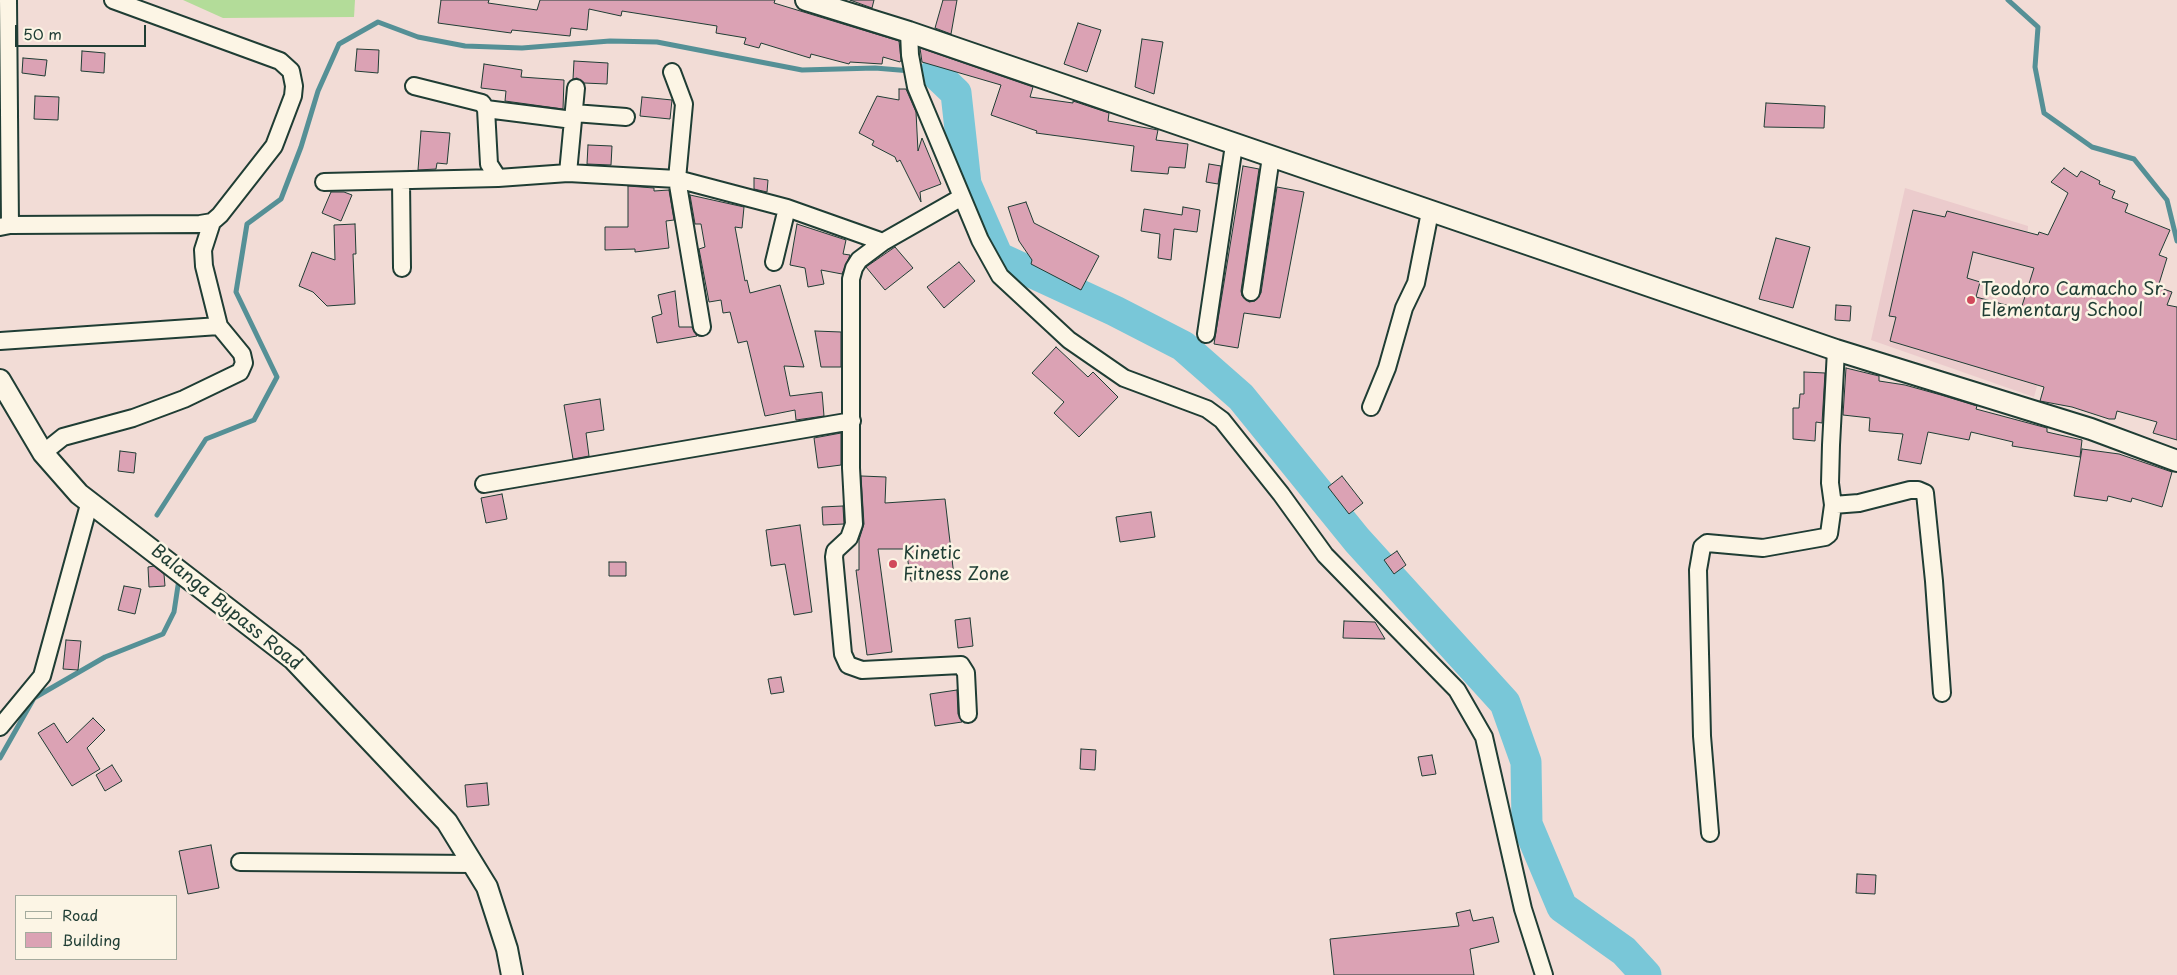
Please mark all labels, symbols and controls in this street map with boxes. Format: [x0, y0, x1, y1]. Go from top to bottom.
scale bar [18, 15, 149, 47]
text: 50 m [23, 22, 62, 45]
place label: Teodoro Camacho Sr. Elementary School [1981, 279, 2166, 322]
marker: Teodoro Camacho Sr. Elementary School [1965, 294, 1977, 306]
street label: Balanga Bypass Road [146, 541, 306, 675]
place label: Kinetic Fitness Zone [903, 543, 1010, 586]
marker: Kinetic Fitness Zone [887, 558, 899, 570]
legend [15, 895, 178, 960]
text: Road [62, 903, 98, 926]
text: Building [62, 928, 121, 951]

